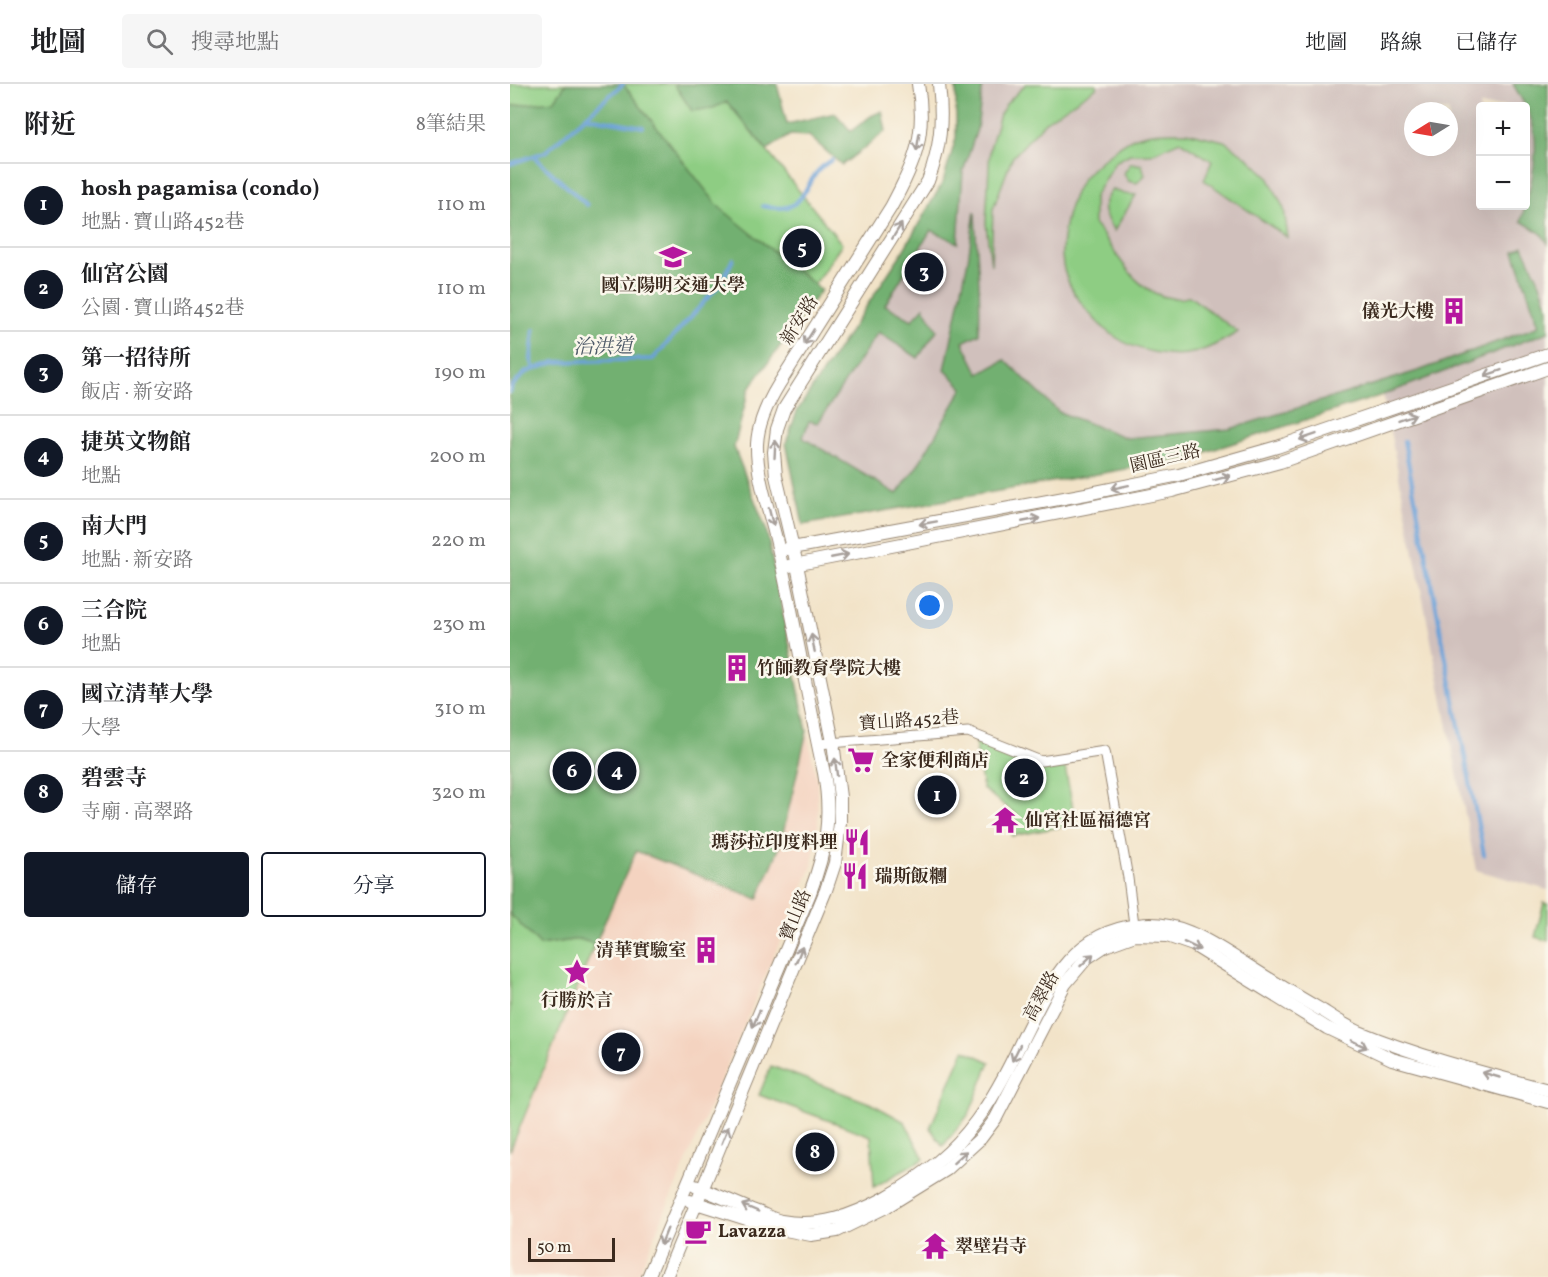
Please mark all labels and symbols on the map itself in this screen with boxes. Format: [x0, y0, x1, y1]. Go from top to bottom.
north arrow [1404, 102, 1458, 156]
one-way arrow [913, 132, 924, 151]
one-way arrow [892, 223, 904, 240]
pin: 5 [782, 226, 822, 270]
school or university icon: 國立陽明交通大學 [658, 242, 688, 272]
pin: 3 [904, 250, 944, 294]
place label: 國立陽明交通大學 [601, 274, 745, 299]
street label: 新安路 [775, 291, 825, 350]
building icon: 儀光大樓 [1439, 296, 1469, 326]
place label: 儀光大樓 [1362, 300, 1434, 325]
one-way arrow [803, 328, 815, 345]
water label: 治洪道 [573, 333, 635, 363]
one-way arrow [1484, 368, 1503, 379]
one-way arrow [1397, 410, 1416, 421]
one-way arrow [1299, 432, 1318, 443]
one-way arrow [769, 439, 780, 459]
street label: 園區三路 [1127, 439, 1203, 480]
one-way arrow [1212, 471, 1231, 483]
one-way arrow [1111, 482, 1130, 493]
one-way arrow [765, 507, 777, 526]
one-way arrow [1021, 514, 1041, 525]
one-way arrow [919, 518, 939, 529]
one-way arrow [830, 550, 849, 561]
your location [915, 591, 944, 620]
one-way arrow [807, 634, 818, 654]
building icon: 竹師教育學院大樓 [722, 653, 752, 683]
place label: 竹師教育學院大樓 [757, 657, 901, 682]
street label: 寶山路452巷 [858, 706, 960, 737]
supermarket icon: 全家便利商店 [846, 745, 876, 775]
pin: 6 [552, 748, 592, 794]
pin: 4 [598, 748, 636, 794]
place label: 全家便利商店 [881, 749, 989, 774]
pin: 2 [1004, 756, 1044, 800]
one-way arrow [830, 758, 841, 777]
pin: 1 [918, 772, 956, 818]
temple icon: 仙宮社區福德宮 [990, 805, 1020, 835]
place label: 仙宮社區福德宮 [1024, 809, 1151, 834]
restaurant icon: 瑪莎拉印度料理 [842, 827, 872, 857]
place label: 瑪莎拉印度料理 [711, 831, 838, 856]
restaurant icon: 瑞斯飯糰 [840, 861, 870, 891]
place label: 瑞斯飯糰 [875, 865, 947, 890]
street label: 寶山路 [775, 886, 818, 945]
building icon: 清華實驗室 [691, 935, 721, 965]
place label: 清華實驗室 [596, 939, 686, 964]
one-way arrow [1182, 940, 1200, 952]
one-way arrow [794, 946, 805, 964]
one-way arrow [1079, 953, 1094, 967]
place icon: 行勝於言 [562, 957, 592, 987]
street label: 高翠路 [1018, 967, 1066, 1026]
place label: 行勝於言 [541, 989, 613, 1014]
one-way arrow [750, 1009, 762, 1027]
pin: 7 [602, 1030, 640, 1074]
one-way arrow [1350, 1039, 1368, 1051]
one-way arrow [1009, 1044, 1021, 1062]
one-way arrow [1482, 1069, 1501, 1080]
one-way arrow [720, 1126, 731, 1145]
pin: 8 [796, 1130, 834, 1174]
one-way arrow [952, 1150, 967, 1164]
one-way arrow [741, 1202, 759, 1214]
cafe icon: Lavazza [683, 1216, 713, 1246]
place label: Lavazza [718, 1220, 786, 1245]
one-way arrow [658, 1227, 669, 1246]
temple icon: 翠壁岩寺 [920, 1231, 950, 1261]
scale bar [528, 1235, 615, 1262]
place label: 翠壁岩寺 [955, 1235, 1027, 1260]

